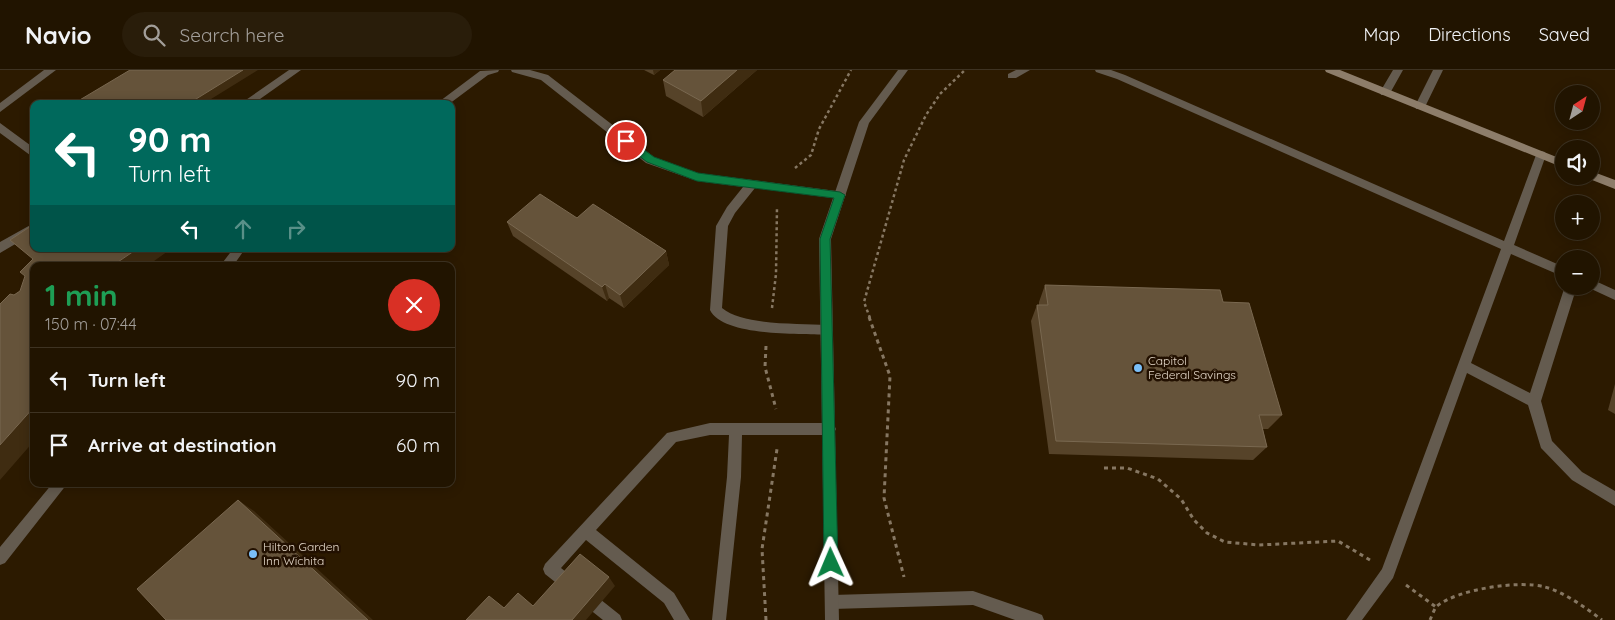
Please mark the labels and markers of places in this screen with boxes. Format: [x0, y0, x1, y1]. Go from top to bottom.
pin [605, 120, 647, 162]
place label: Capitol Federal Savings [1148, 353, 1236, 382]
marker: Capitol Federal Savings [1132, 362, 1144, 374]
place label: Hilton Garden Inn Wichita [263, 539, 340, 568]
marker: Hilton Garden Inn Wichita [247, 548, 259, 560]

